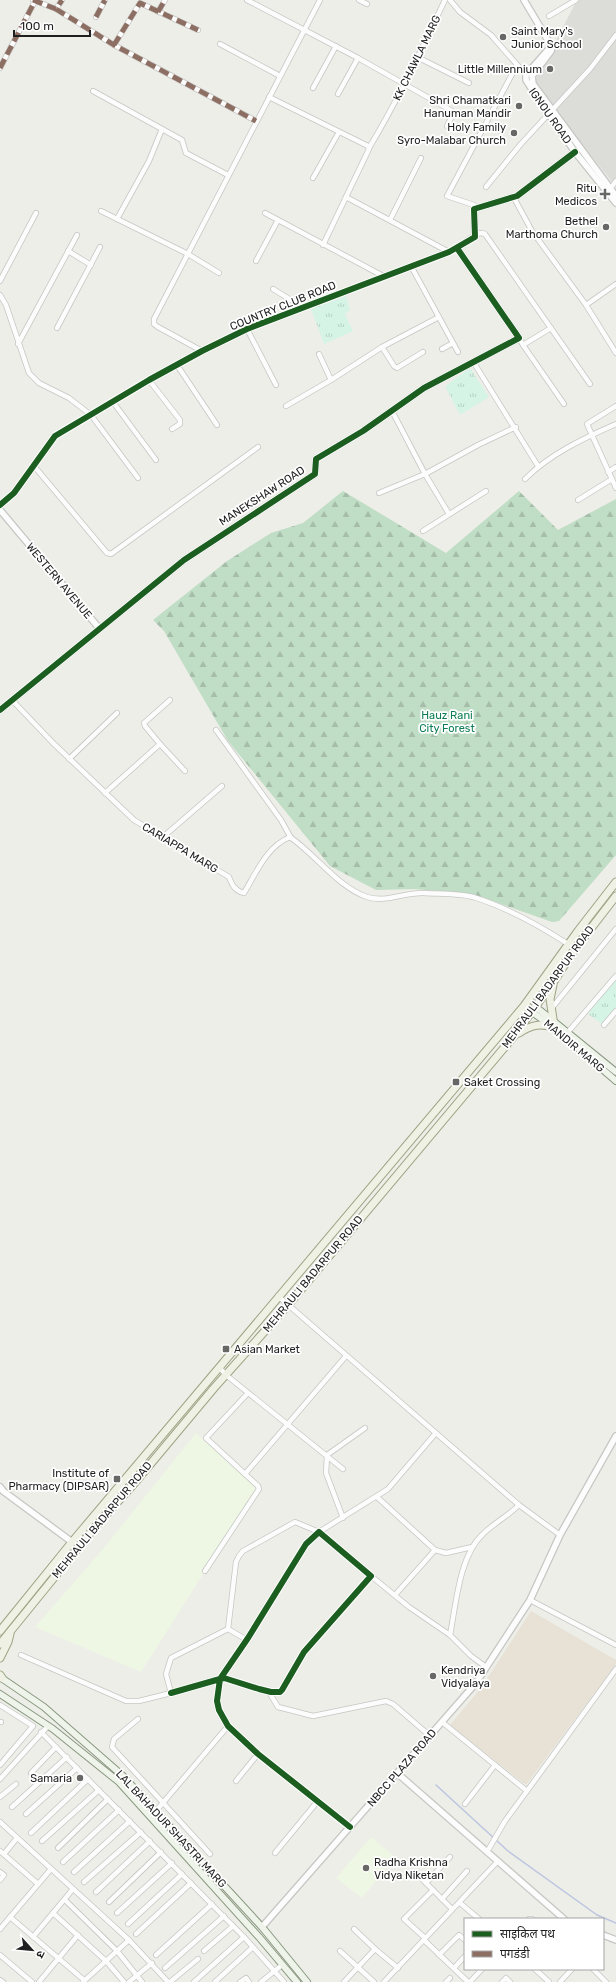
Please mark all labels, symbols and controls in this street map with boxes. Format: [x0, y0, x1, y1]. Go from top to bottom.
scale bar [14, 12, 90, 38]
street label: KK CHAWLA MARG [391, 13, 443, 103]
text: 100 m [20, 19, 54, 33]
place label: Saint Mary's Junior School [511, 25, 582, 51]
marker: Saint Mary's Junior School [498, 32, 508, 42]
place label: Little Millennium [458, 63, 542, 76]
marker: Little Millennium [545, 64, 555, 74]
street label: IGNOU ROAD [526, 85, 574, 147]
place label: Shri Chamatkari Hanuman Mandir [424, 94, 512, 120]
marker: Shri Chamatkari Hanuman Mandir [514, 101, 524, 111]
place label: Holy Family Syro-Malabar Church [397, 121, 506, 147]
marker: Holy Family Syro-Malabar Church [509, 128, 519, 138]
place label: Ritu Medicos [555, 182, 597, 208]
marker: Ritu Medicos [600, 189, 610, 199]
place label: Bethel Marthoma Church [506, 215, 598, 241]
marker: Bethel Marthoma Church [601, 222, 611, 232]
street label: COUNTRY CLUB ROAD [228, 279, 338, 333]
street label: MANEKSHAW ROAD [217, 463, 307, 529]
street label: WESTERN AVENUE [23, 540, 95, 622]
park label: Hauz Rani City Forest [419, 709, 475, 735]
street label: CARIAPPA MARG [140, 820, 220, 876]
street label: MEHRAULI BADARPUR ROAD [499, 923, 597, 1051]
street label: MANDIR MARG [541, 1017, 607, 1075]
place label: Saket Crossing [464, 1076, 540, 1089]
marker: Saket Crossing [451, 1077, 461, 1087]
street label: MEHRAULI BADARPUR ROAD [260, 1213, 366, 1335]
place label: Asian Market [234, 1343, 301, 1356]
marker: Asian Market [221, 1344, 231, 1354]
street label: MEHRAULI BADARPUR ROAD [49, 1459, 155, 1581]
place label: Institute of Pharmacy (DIPSAR) [9, 1467, 110, 1493]
marker: Institute of Pharmacy (DIPSAR) [112, 1474, 122, 1484]
place label: Kendriya Vidyalaya [441, 1664, 490, 1690]
marker: Kendriya Vidyalaya [428, 1671, 438, 1681]
street label: NBCC PLAZA ROAD [365, 1726, 439, 1810]
street label: LAL BAHADUR SHASTRI MARG [113, 1768, 229, 1890]
place label: Samaria [30, 1772, 72, 1785]
marker: Samaria [75, 1773, 85, 1783]
place label: Radha Krishna Vidya Niketan [374, 1856, 448, 1882]
marker: Radha Krishna Vidya Niketan [361, 1863, 371, 1873]
legend [464, 1918, 604, 1970]
text: साइकिल पथ [500, 1926, 555, 1941]
north arrow [12, 1930, 52, 1970]
text: पगडंडी [500, 1946, 530, 1961]
text: उ [33, 1948, 48, 1961]

